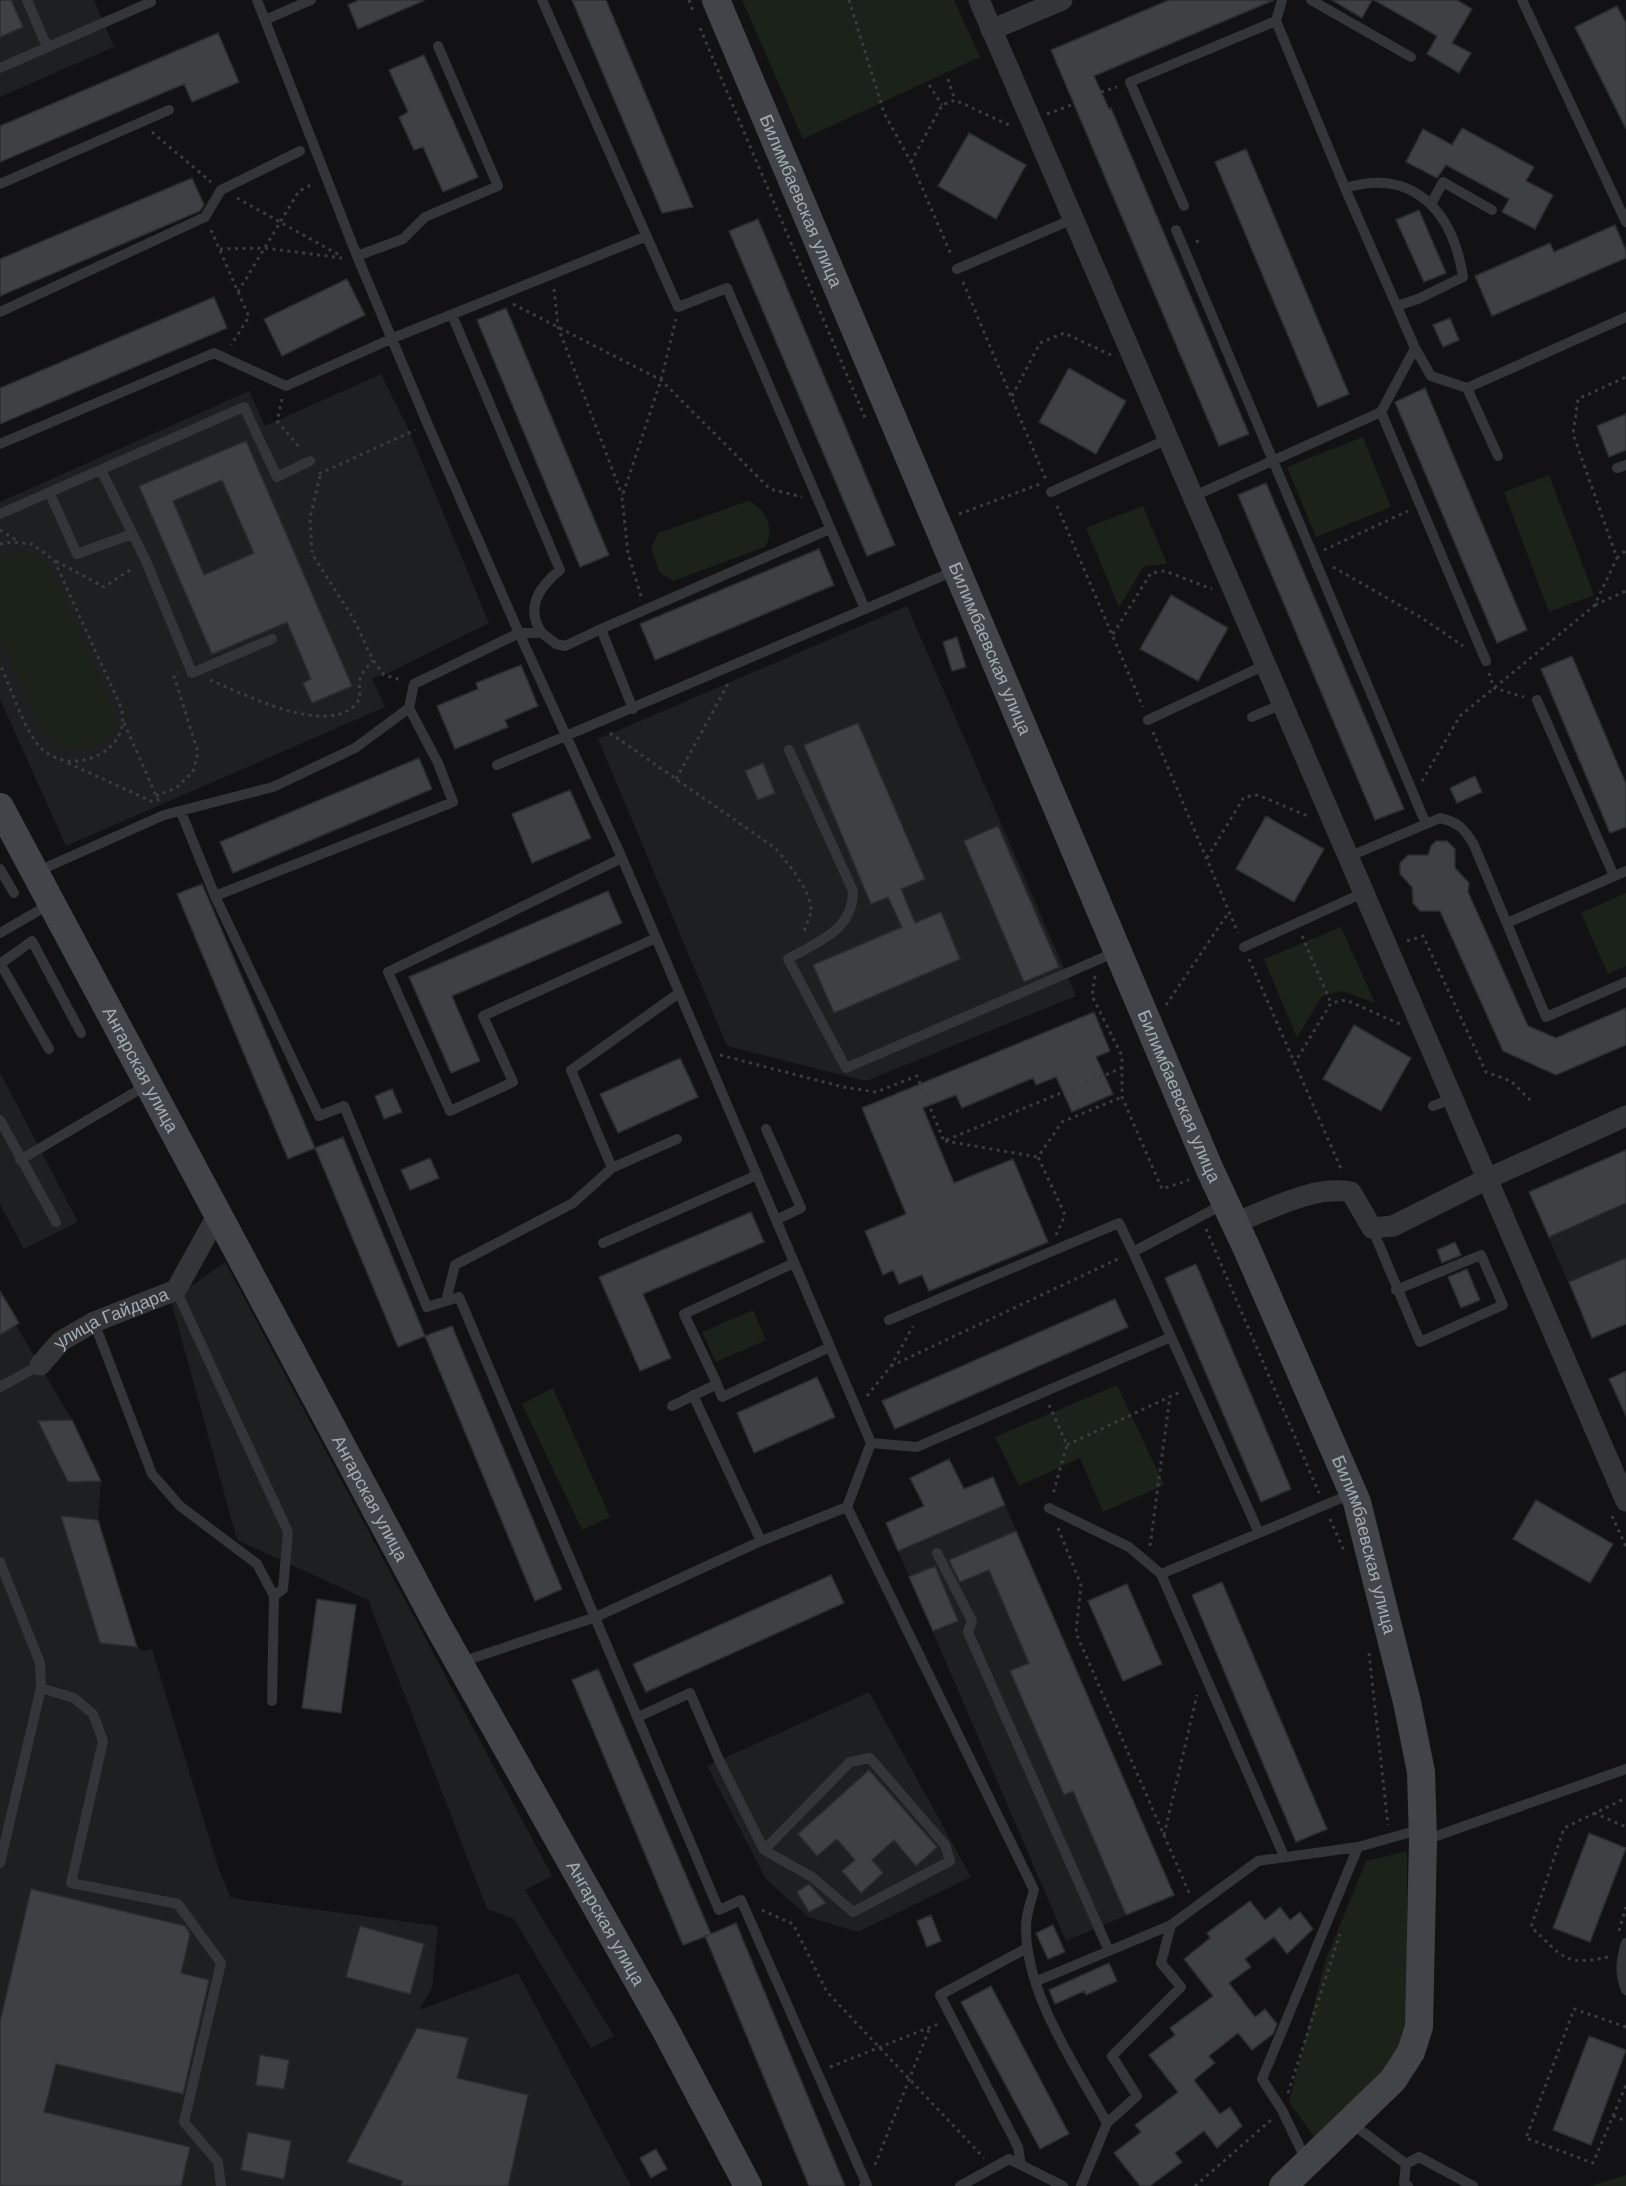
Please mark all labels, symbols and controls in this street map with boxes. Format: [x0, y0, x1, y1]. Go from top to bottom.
street label: Билимбаевская улица [756, 111, 846, 291]
street label: Билимбаевская улица [945, 559, 1036, 739]
street label: Ангарская улица [99, 1003, 183, 1137]
street label: Билимбаевская улица [1134, 1007, 1225, 1187]
street label: улица Гайдара [49, 1284, 172, 1353]
street label: Ангарская улица [328, 1432, 412, 1565]
street label: Билимбаевская улица [1328, 1452, 1400, 1637]
street label: Ангарская улица [563, 1857, 649, 1990]

